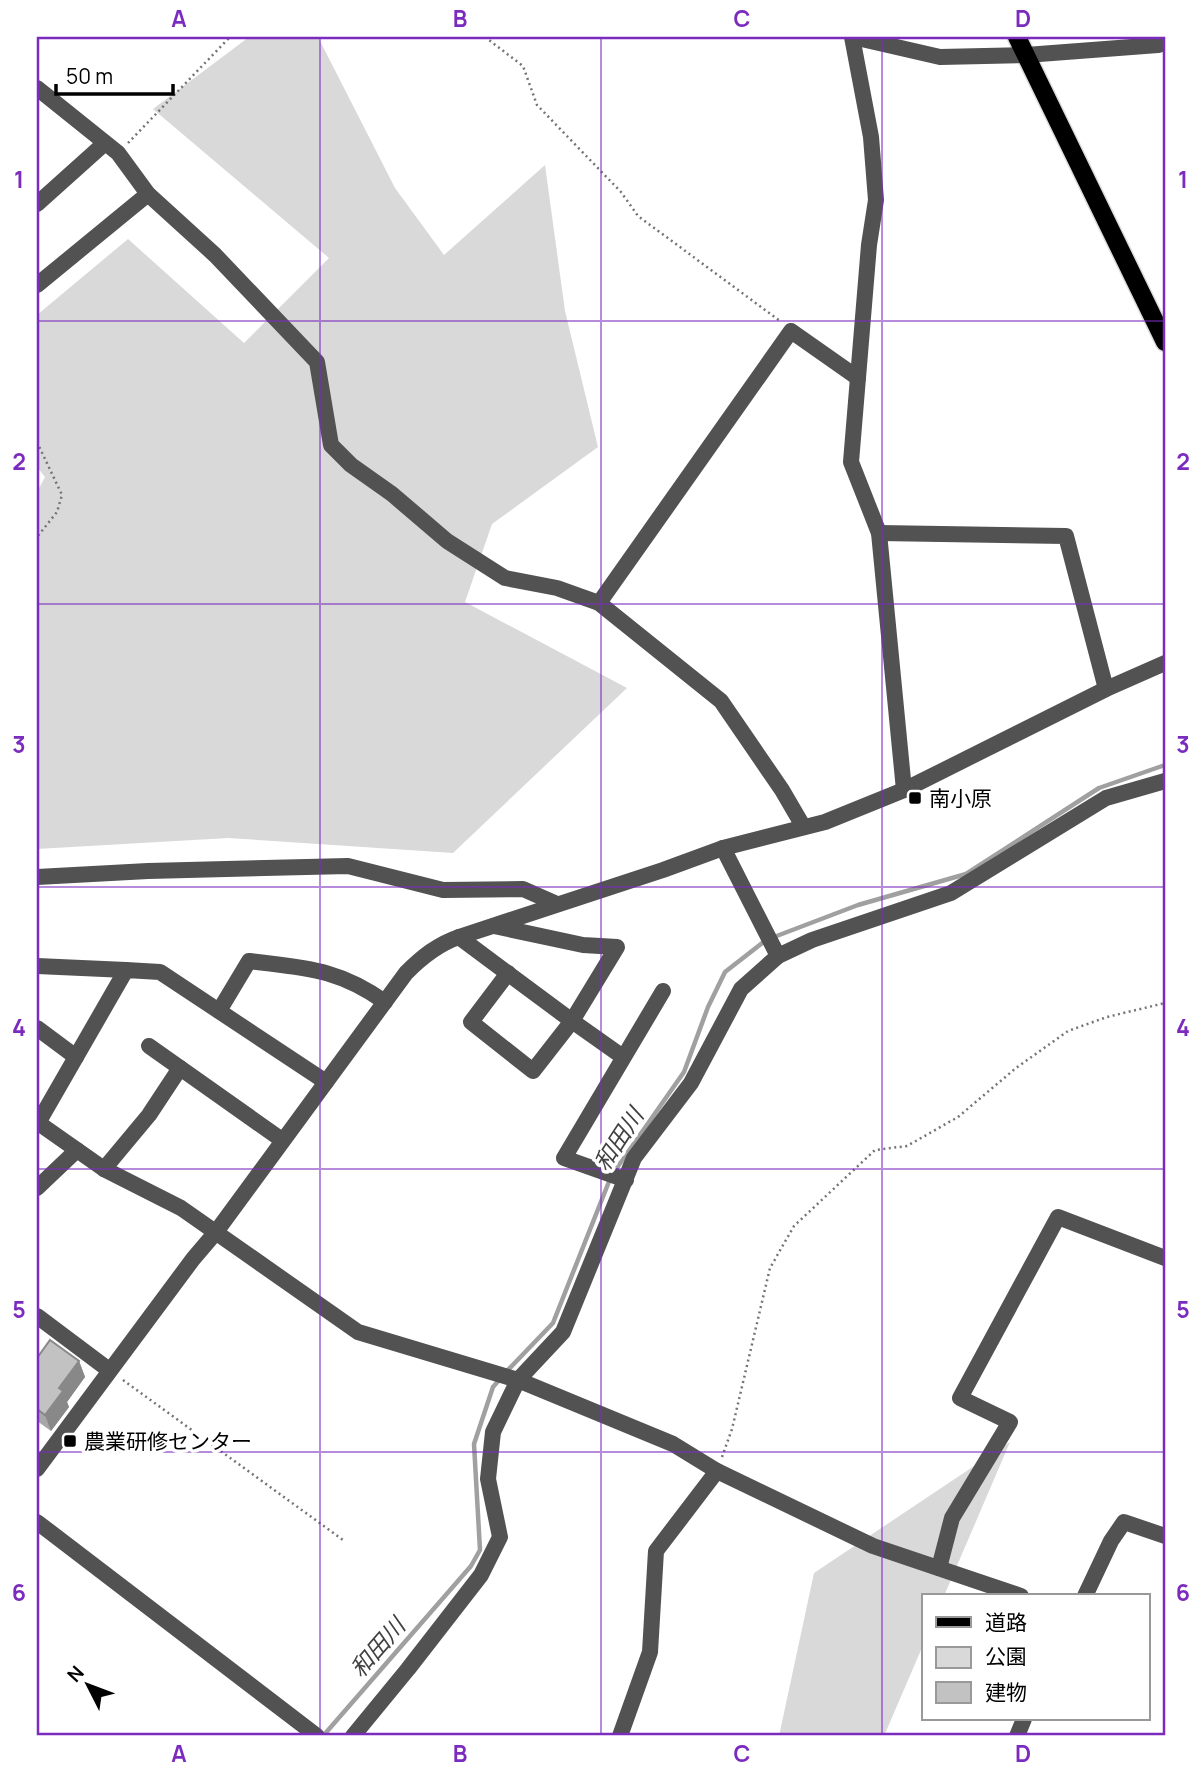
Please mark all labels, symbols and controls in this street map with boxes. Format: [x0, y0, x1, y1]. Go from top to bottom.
text: A [171, 2, 187, 34]
text: B [453, 2, 467, 34]
text: C [734, 2, 751, 34]
text: D [1015, 2, 1031, 34]
scale bar [56, 52, 173, 96]
text: 50 m [66, 62, 113, 90]
text: 1 [14, 163, 24, 195]
text: 1 [1178, 163, 1188, 195]
text: 2 [12, 445, 26, 477]
text: 2 [1176, 445, 1190, 477]
text: 3 [12, 728, 26, 760]
text: 3 [1176, 728, 1190, 760]
place label: 南小原 [929, 784, 992, 812]
marker: 南小原 [907, 790, 923, 806]
text: 4 [12, 1011, 26, 1043]
text: 4 [1176, 1011, 1190, 1043]
water label: 和田川 [586, 1099, 652, 1177]
text: 5 [12, 1293, 26, 1325]
text: 5 [1176, 1293, 1190, 1325]
place label: 農業研修センター [84, 1427, 252, 1455]
marker: 農業研修センター [62, 1433, 78, 1449]
text: 6 [12, 1576, 26, 1608]
text: 6 [1176, 1576, 1190, 1608]
legend [922, 1594, 1150, 1720]
water label: 和田川 [342, 1608, 414, 1684]
text: 道路 [985, 1608, 1027, 1636]
text: 公園 [985, 1642, 1027, 1670]
north arrow [52, 1650, 122, 1720]
text: N [61, 1660, 90, 1687]
text: 建物 [985, 1678, 1027, 1706]
text: A [171, 1737, 187, 1769]
text: B [453, 1737, 467, 1769]
text: C [734, 1737, 751, 1769]
text: D [1015, 1737, 1031, 1769]

